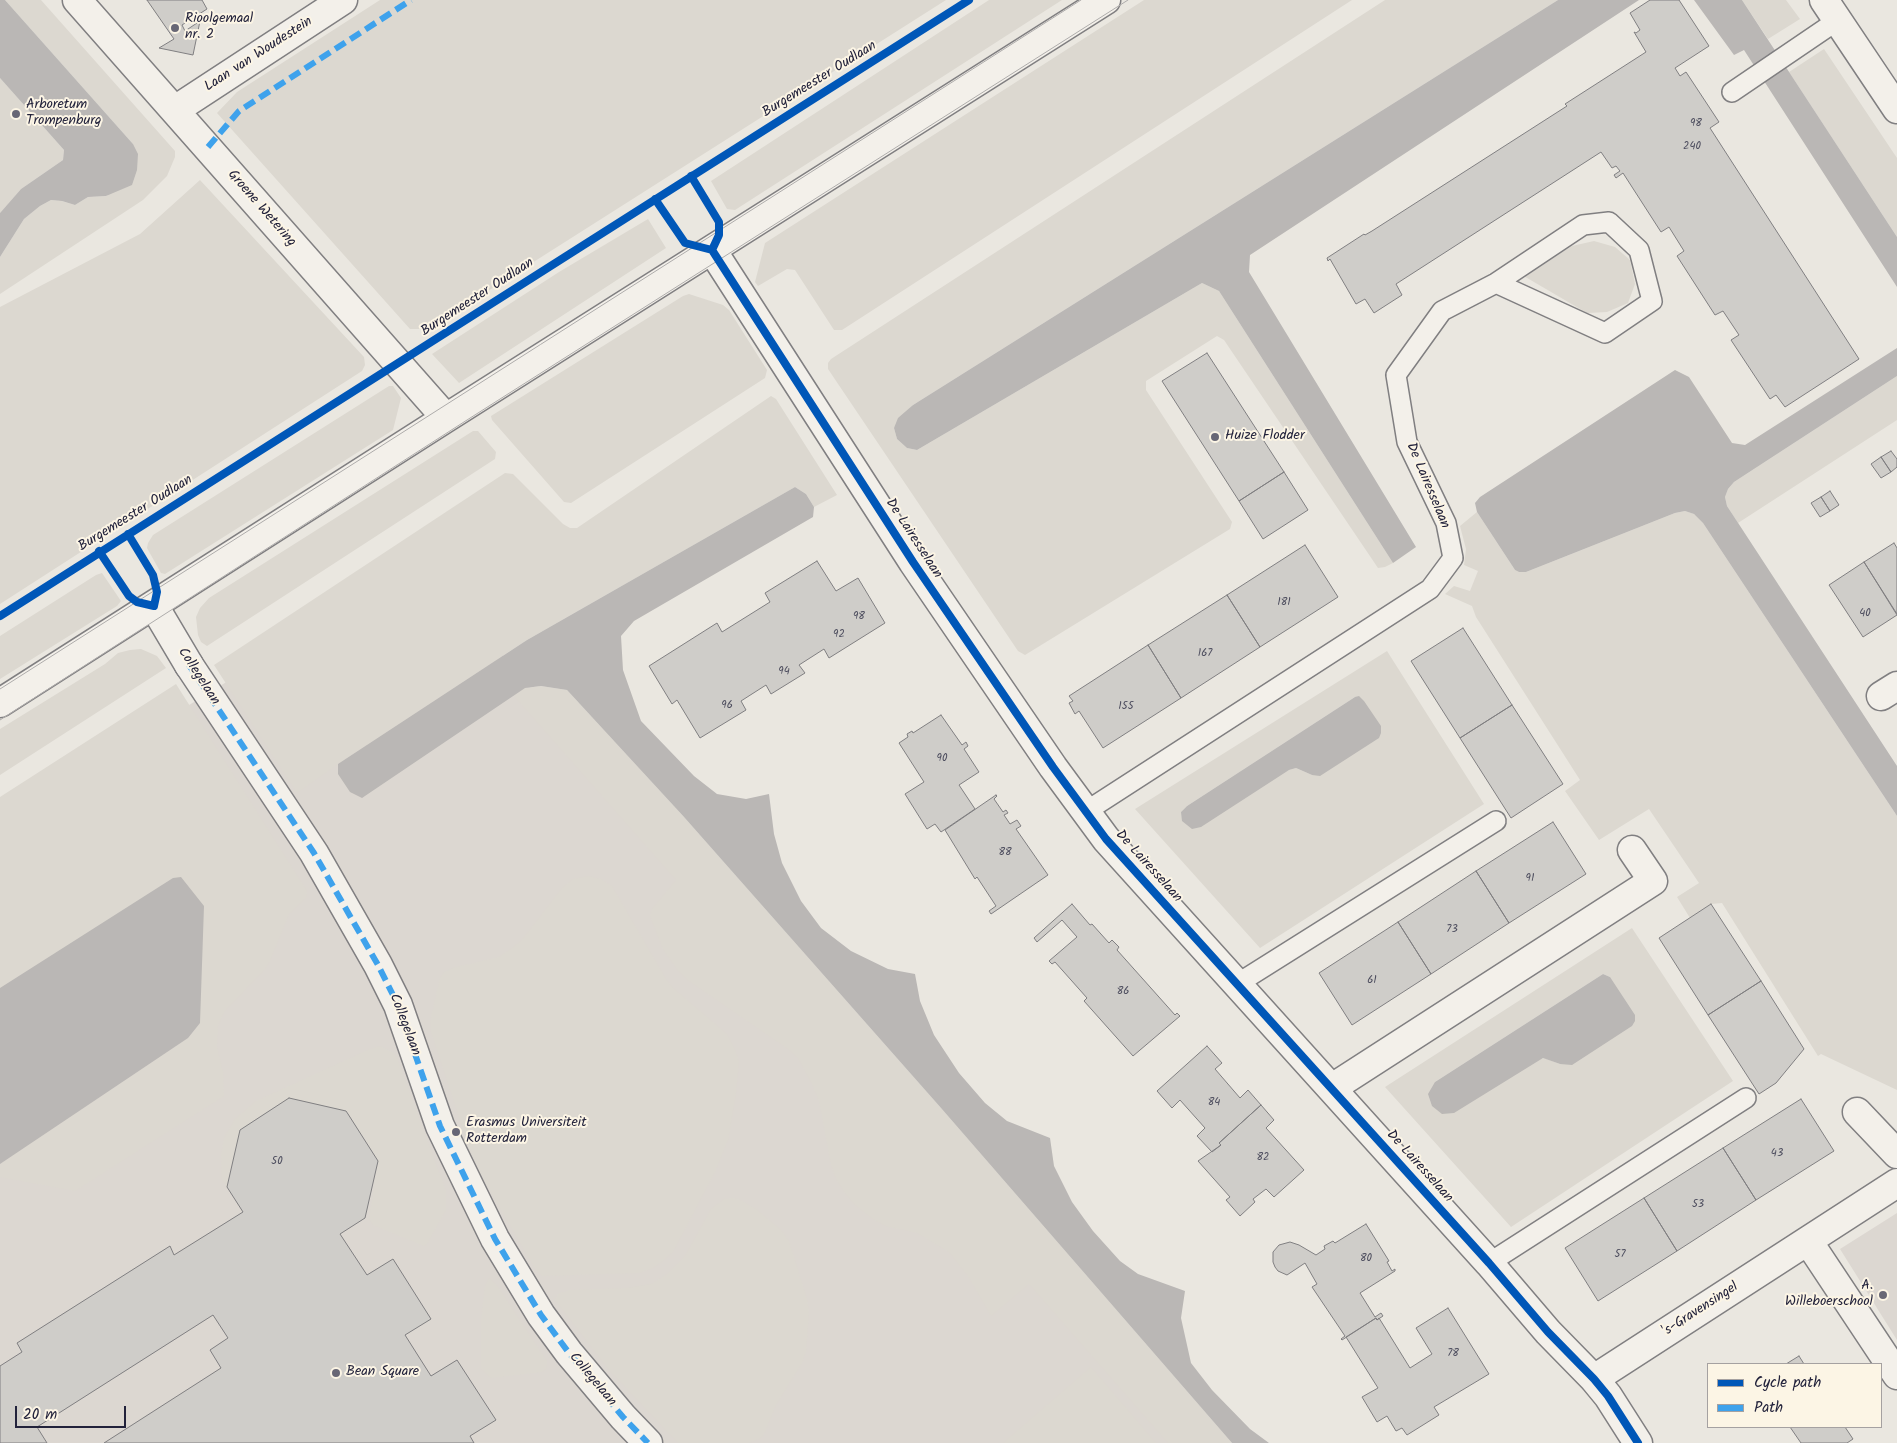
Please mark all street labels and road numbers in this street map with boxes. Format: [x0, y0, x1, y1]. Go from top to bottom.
street label: Laan van Woudestein [202, 14, 316, 96]
street label: Burgemeester Oudlaan [760, 38, 880, 122]
street label: Groene Wetering [223, 167, 299, 251]
street label: Burgemeester Oudlaan [418, 255, 538, 341]
street label: De Lairesselaan [1401, 441, 1453, 531]
street label: Burgemeester Oudlaan [76, 472, 196, 556]
street label: De Lairesselaan [881, 496, 945, 582]
street label: Collegelaan [173, 645, 223, 709]
street label: De Lairesselaan [1111, 827, 1185, 907]
street label: Collegelaan [385, 992, 423, 1058]
street label: De Lairesselaan [1382, 1127, 1456, 1207]
street label: 's-Gravensingel [1660, 1279, 1742, 1341]
street label: Collegelaan [565, 1350, 619, 1410]

